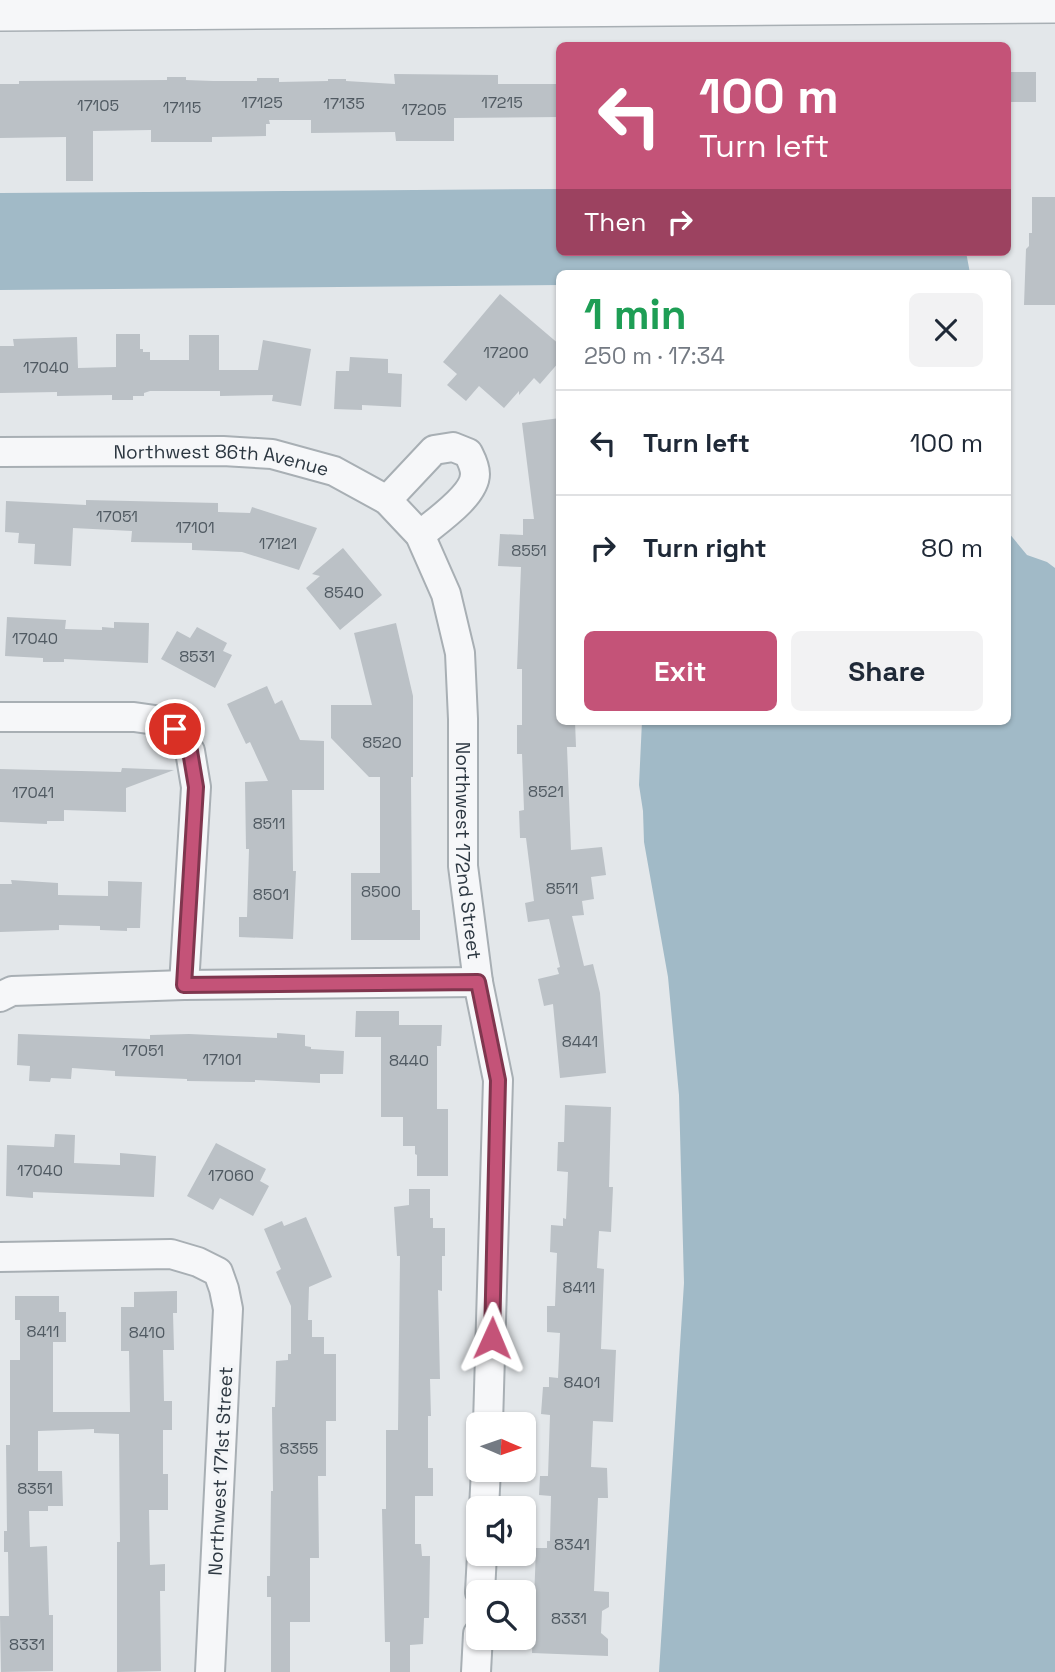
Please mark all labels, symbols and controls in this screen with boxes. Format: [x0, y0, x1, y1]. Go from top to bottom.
text: 100 m [699, 65, 839, 127]
icon: left [584, 70, 675, 161]
house number: 17125 [241, 92, 283, 113]
house number: 17215 [481, 92, 523, 113]
house number: 17135 [323, 93, 365, 114]
house number: 17105 [77, 95, 119, 116]
house number: 17115 [163, 97, 201, 118]
house number: 17205 [401, 99, 447, 120]
text: Turn left [699, 126, 829, 166]
icon: right [661, 203, 699, 241]
text: Then [584, 205, 647, 239]
text: 1 min [584, 288, 687, 341]
button: close [909, 293, 983, 367]
text: 250 m · 17:34 [584, 341, 725, 371]
house number: 17200 [483, 342, 529, 363]
house number: 17040 [23, 357, 69, 378]
icon: left [584, 424, 622, 462]
text: Turn left [643, 426, 750, 460]
text: 100 m [910, 426, 983, 460]
street label: Northwest 86th Avenue [113, 439, 332, 482]
house number: 17051 [96, 506, 138, 527]
house number: 17101 [175, 517, 215, 538]
icon: right [584, 529, 622, 567]
text: Turn right [643, 531, 767, 565]
text: 80 m [921, 531, 983, 565]
house number: 17121 [259, 533, 297, 554]
house number: 8551 [511, 540, 547, 561]
house number: 8540 [324, 582, 364, 603]
house number: 17040 [12, 628, 58, 649]
button: Exit [584, 631, 777, 711]
button: Share [791, 631, 983, 711]
house number: 8531 [179, 646, 215, 667]
pin [145, 699, 205, 759]
icon: arrive [156, 710, 194, 748]
house number: 8520 [362, 732, 402, 753]
street label: Northwest 172nd Street [450, 742, 487, 961]
house number: 8521 [528, 781, 564, 802]
house number: 17041 [12, 782, 54, 803]
house number: 8511 [253, 813, 285, 834]
house number: 8511 [546, 878, 578, 899]
house number: 8500 [361, 881, 401, 902]
house number: 8501 [253, 884, 289, 905]
house number: 8441 [562, 1031, 598, 1052]
house number: 17051 [122, 1040, 164, 1061]
house number: 17101 [202, 1049, 242, 1070]
house number: 8440 [389, 1050, 429, 1071]
house number: 17040 [17, 1160, 63, 1181]
house number: 17060 [208, 1165, 254, 1186]
house number: 8411 [563, 1277, 595, 1298]
position arrow [455, 1301, 529, 1375]
house number: 8411 [27, 1321, 59, 1342]
house number: 8410 [129, 1322, 165, 1343]
street label: Northwest 171st Street [203, 1366, 238, 1576]
house number: 8401 [564, 1372, 600, 1393]
north arrow [466, 1412, 536, 1482]
map controls [466, 1412, 536, 1650]
house number: 8355 [280, 1438, 318, 1459]
house number: 8351 [17, 1478, 53, 1499]
button: sound [466, 1496, 536, 1566]
house number: 8341 [554, 1534, 590, 1555]
button: search [466, 1580, 536, 1650]
house number: 8331 [551, 1608, 587, 1629]
house number: 8331 [9, 1634, 45, 1655]

